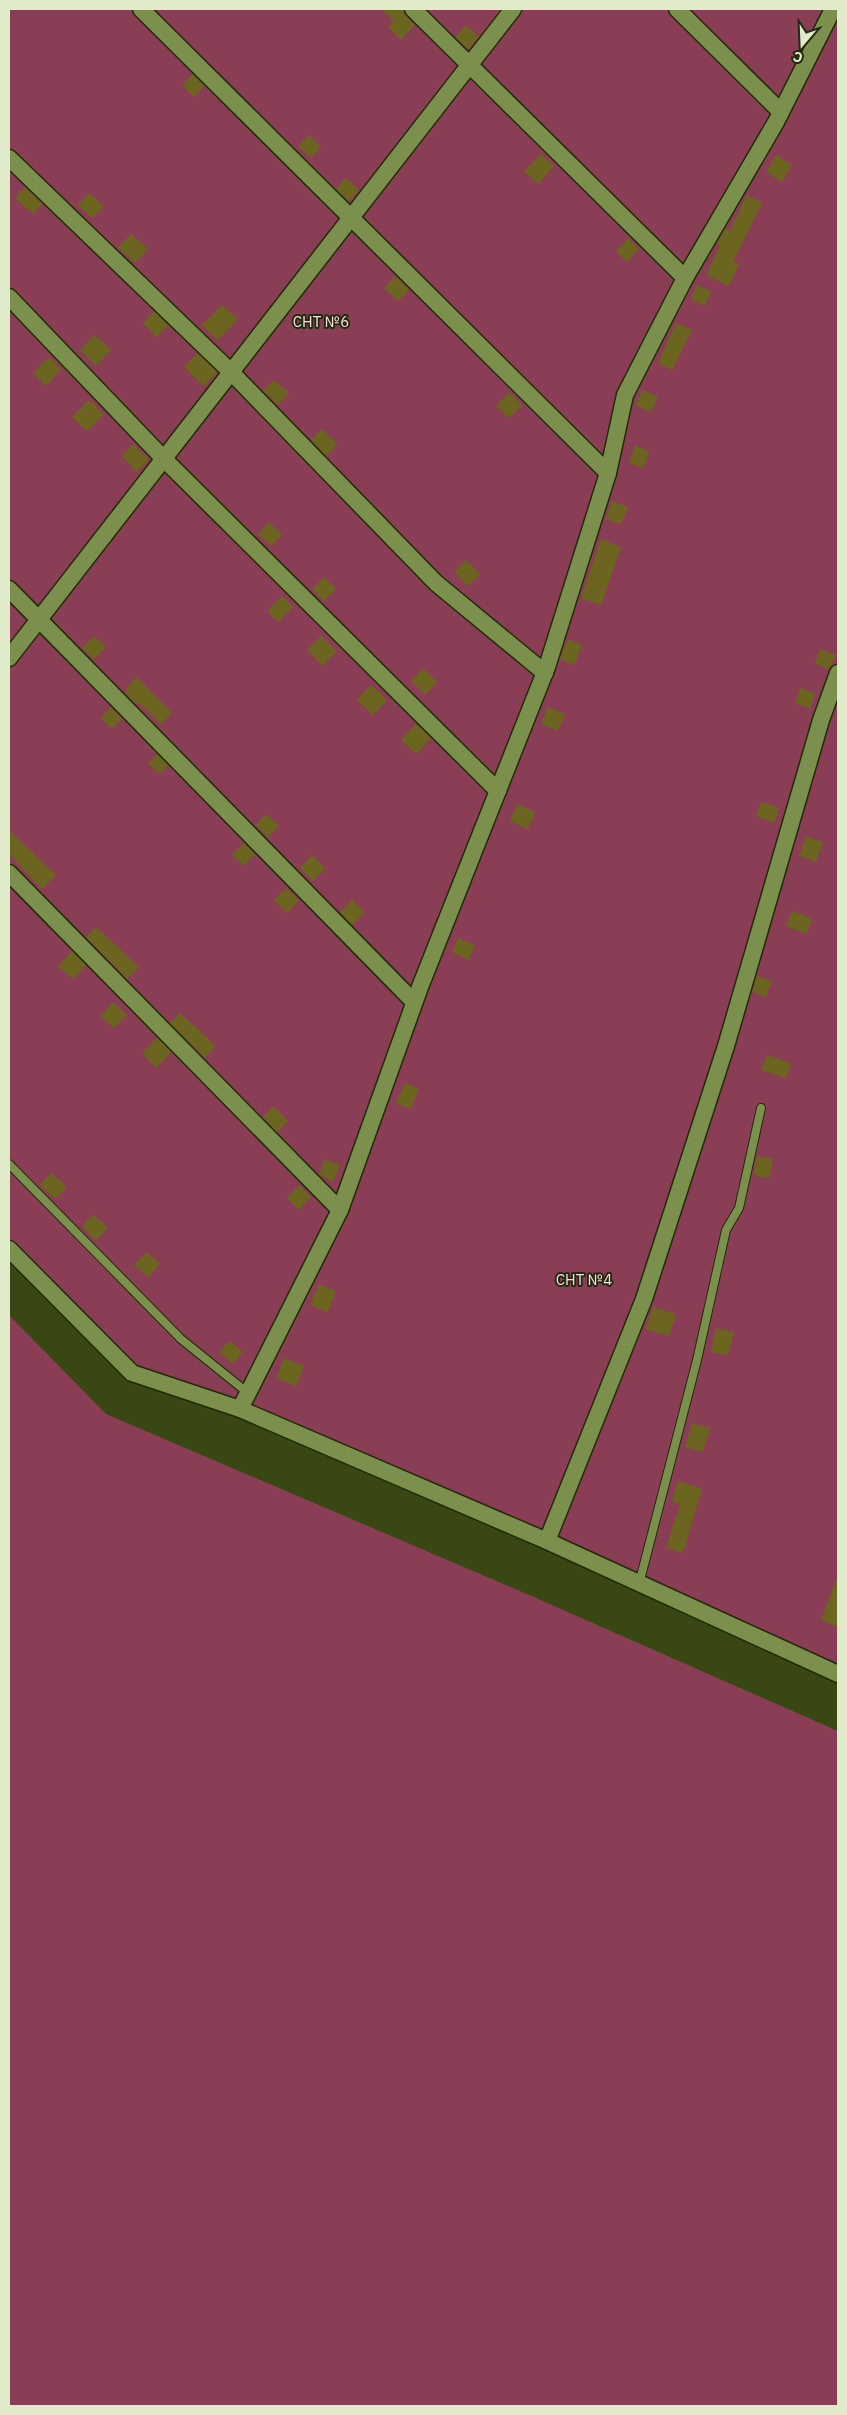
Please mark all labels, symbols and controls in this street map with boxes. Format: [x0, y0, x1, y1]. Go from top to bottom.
north arrow [777, 20, 827, 70]
text: С [791, 47, 805, 67]
park label: СНТ №6 [293, 312, 349, 331]
park label: СНТ №4 [556, 1270, 612, 1289]

